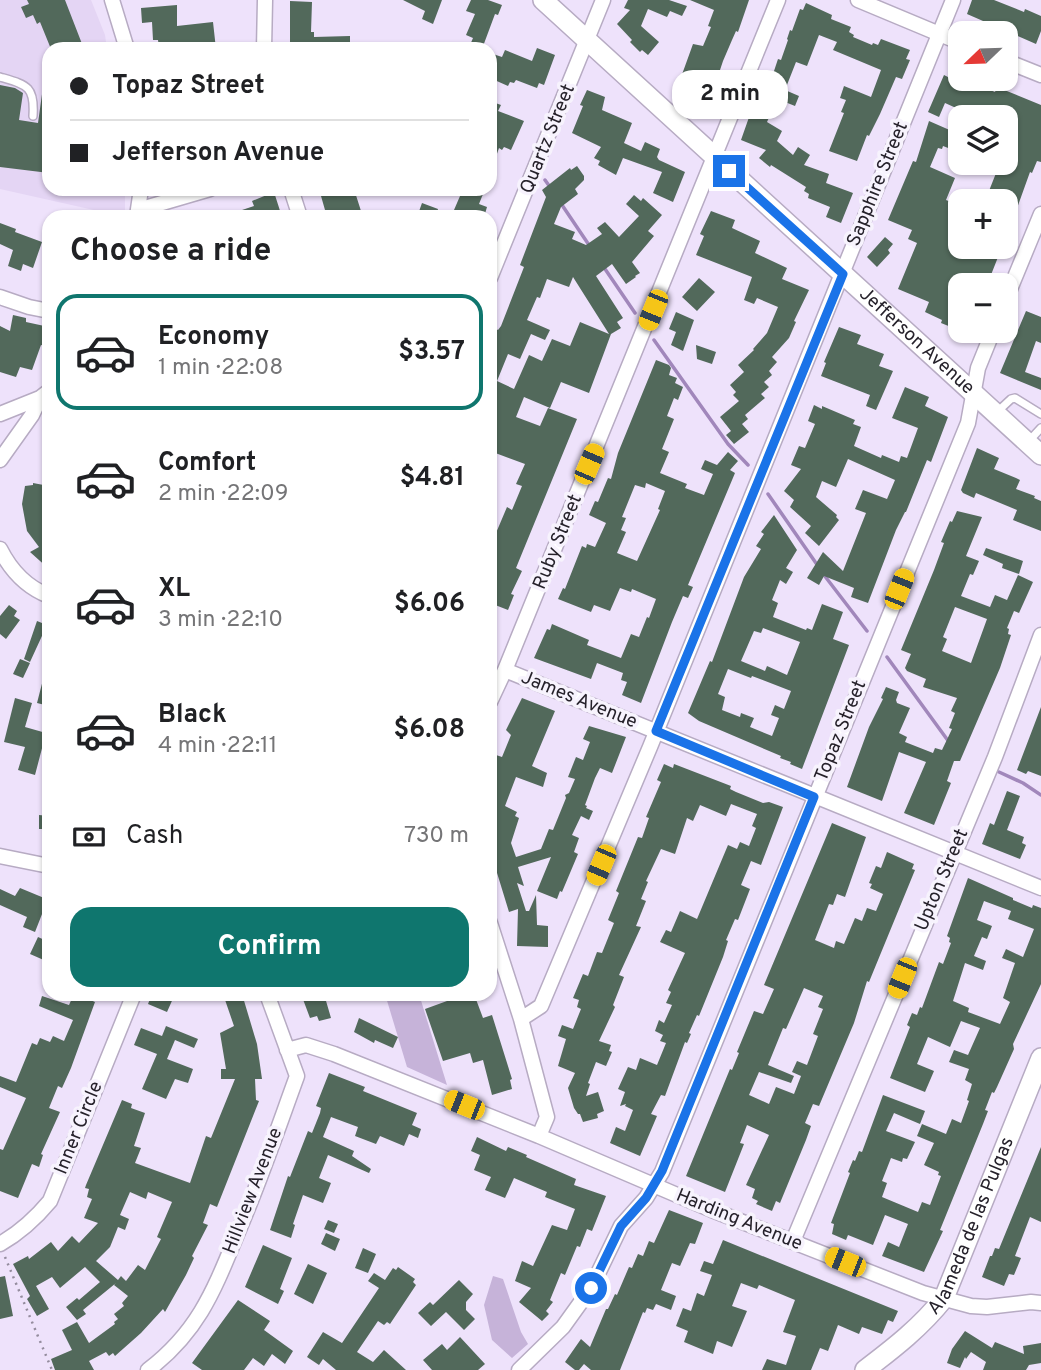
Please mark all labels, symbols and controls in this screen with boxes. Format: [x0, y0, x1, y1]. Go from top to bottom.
north arrow [948, 21, 1018, 91]
map controls [948, 21, 1018, 343]
callout: 2 min [671, 69, 787, 118]
text: Topaz Street [112, 70, 265, 103]
text: 2 min [700, 80, 760, 109]
street label: Quartz Street [515, 81, 581, 197]
button: layers [948, 105, 1018, 175]
street label: Sapphire Street [842, 118, 914, 250]
text: Jefferson Avenue [112, 137, 324, 170]
route end [713, 155, 745, 187]
button: + [948, 189, 1018, 259]
text: Choose a ride [70, 232, 271, 272]
button: − [948, 273, 1018, 343]
street label: Jefferson Avenue [854, 282, 979, 400]
car [636, 287, 671, 333]
icon: car [74, 321, 137, 384]
text: Economy [158, 321, 269, 354]
text: $3.57 [398, 336, 465, 369]
text: 1 min · 22:08 [158, 354, 283, 383]
car [572, 441, 607, 487]
icon: car [74, 447, 137, 510]
text: Comfort [158, 447, 256, 480]
text: $4.81 [400, 462, 465, 495]
text: 2 min · 22:09 [158, 480, 288, 509]
street label: Ruby Street [528, 491, 588, 593]
car [882, 566, 917, 612]
icon: car [74, 573, 137, 636]
text: XL [158, 573, 190, 606]
text: $6.06 [394, 588, 465, 621]
text: 3 min · 22:10 [158, 606, 283, 635]
street label: James Avenue [517, 666, 641, 734]
street label: Topaz Street [810, 677, 872, 785]
icon: car [74, 699, 137, 762]
text: Black [158, 699, 227, 732]
text: $6.08 [394, 714, 465, 747]
text: 4 min · 22:11 [158, 732, 277, 761]
icon: cash [70, 818, 108, 856]
text: Cash [126, 820, 183, 853]
text: 730 m [404, 822, 469, 851]
street label: Upton Street [910, 825, 974, 935]
car [584, 842, 619, 888]
button: Confirm [70, 907, 469, 987]
car [885, 955, 920, 1001]
street label: Inner Circle [49, 1078, 109, 1178]
car [441, 1087, 488, 1123]
street label: Hillview Avenue [218, 1124, 288, 1258]
street label: Alameda de las Pulgas [923, 1134, 1020, 1320]
street label: Harding Avenue [672, 1184, 806, 1256]
car [822, 1244, 869, 1280]
route start [575, 1272, 607, 1304]

